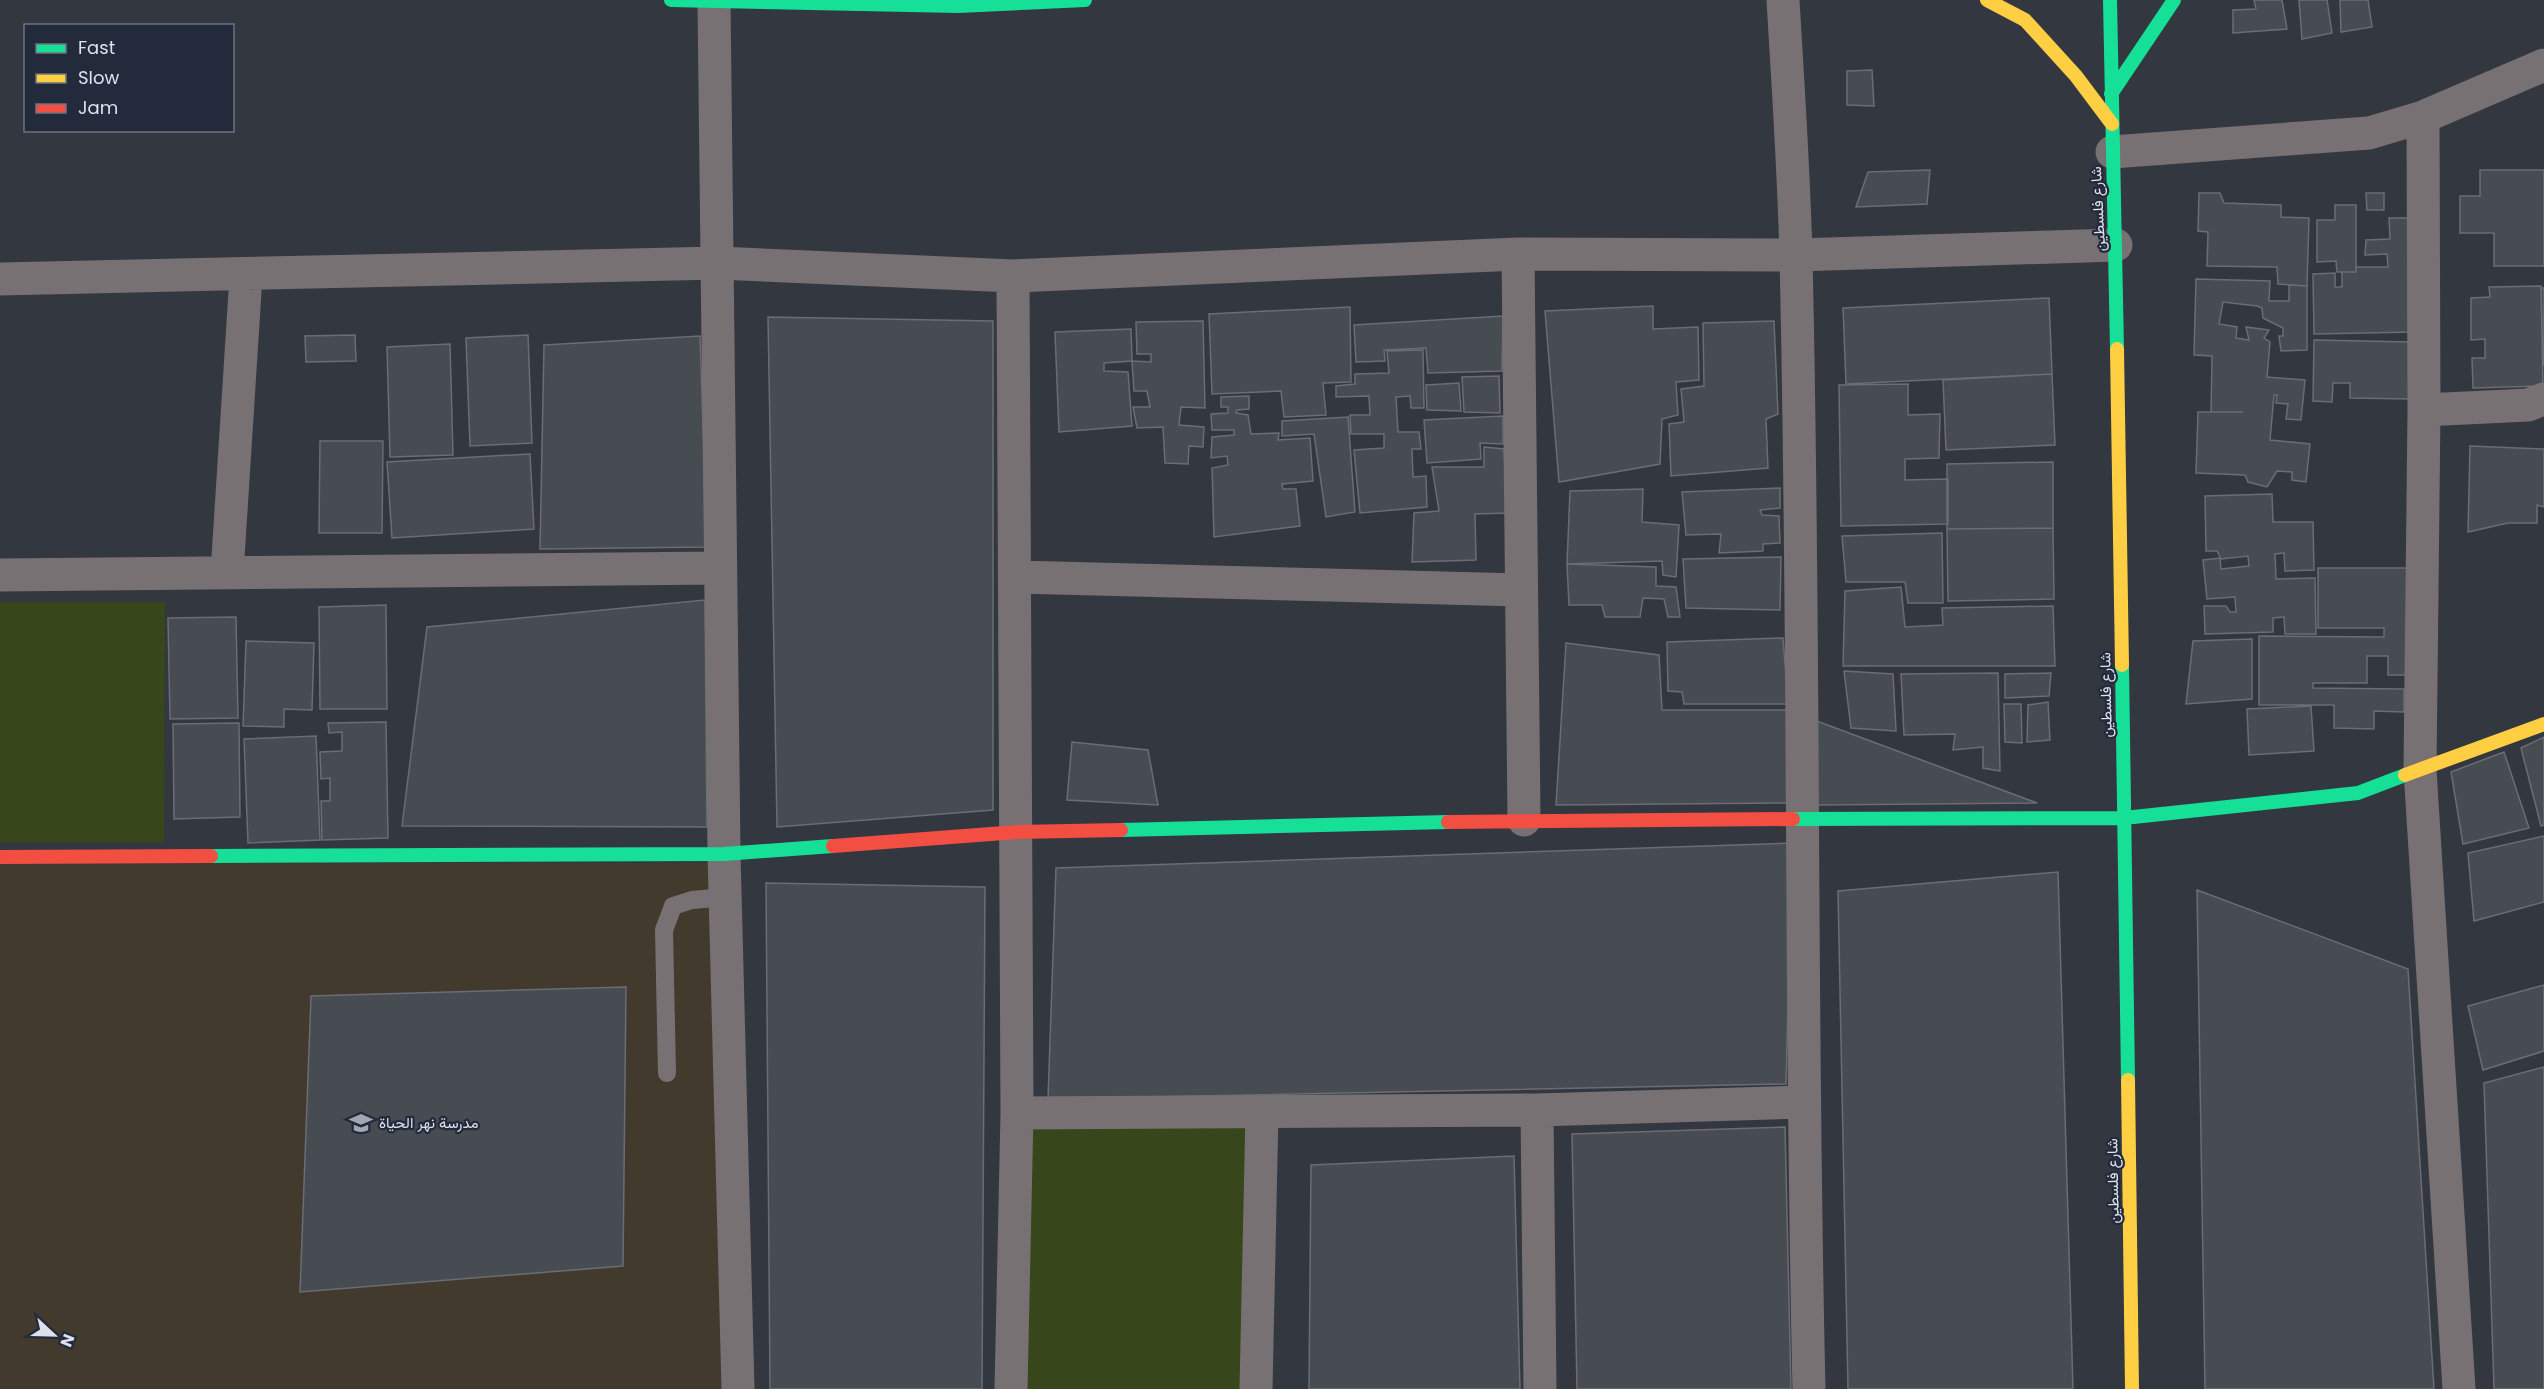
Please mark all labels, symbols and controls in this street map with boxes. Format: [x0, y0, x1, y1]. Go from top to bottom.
legend [24, 24, 234, 132]
text: Fast [78, 35, 115, 60]
text: Slow [78, 65, 120, 90]
text: Jam [78, 95, 118, 120]
street label: شارع فلسطين [2085, 166, 2111, 252]
street label: شارع فلسطين [2094, 652, 2118, 738]
school or university icon: مدرسة نهر الحياة [348, 1110, 374, 1136]
place label: مدرسة نهر الحياة [379, 1112, 478, 1133]
street label: شارع فلسطين [2101, 1138, 2125, 1224]
north arrow [24, 1305, 84, 1365]
text: N [55, 1331, 80, 1350]

